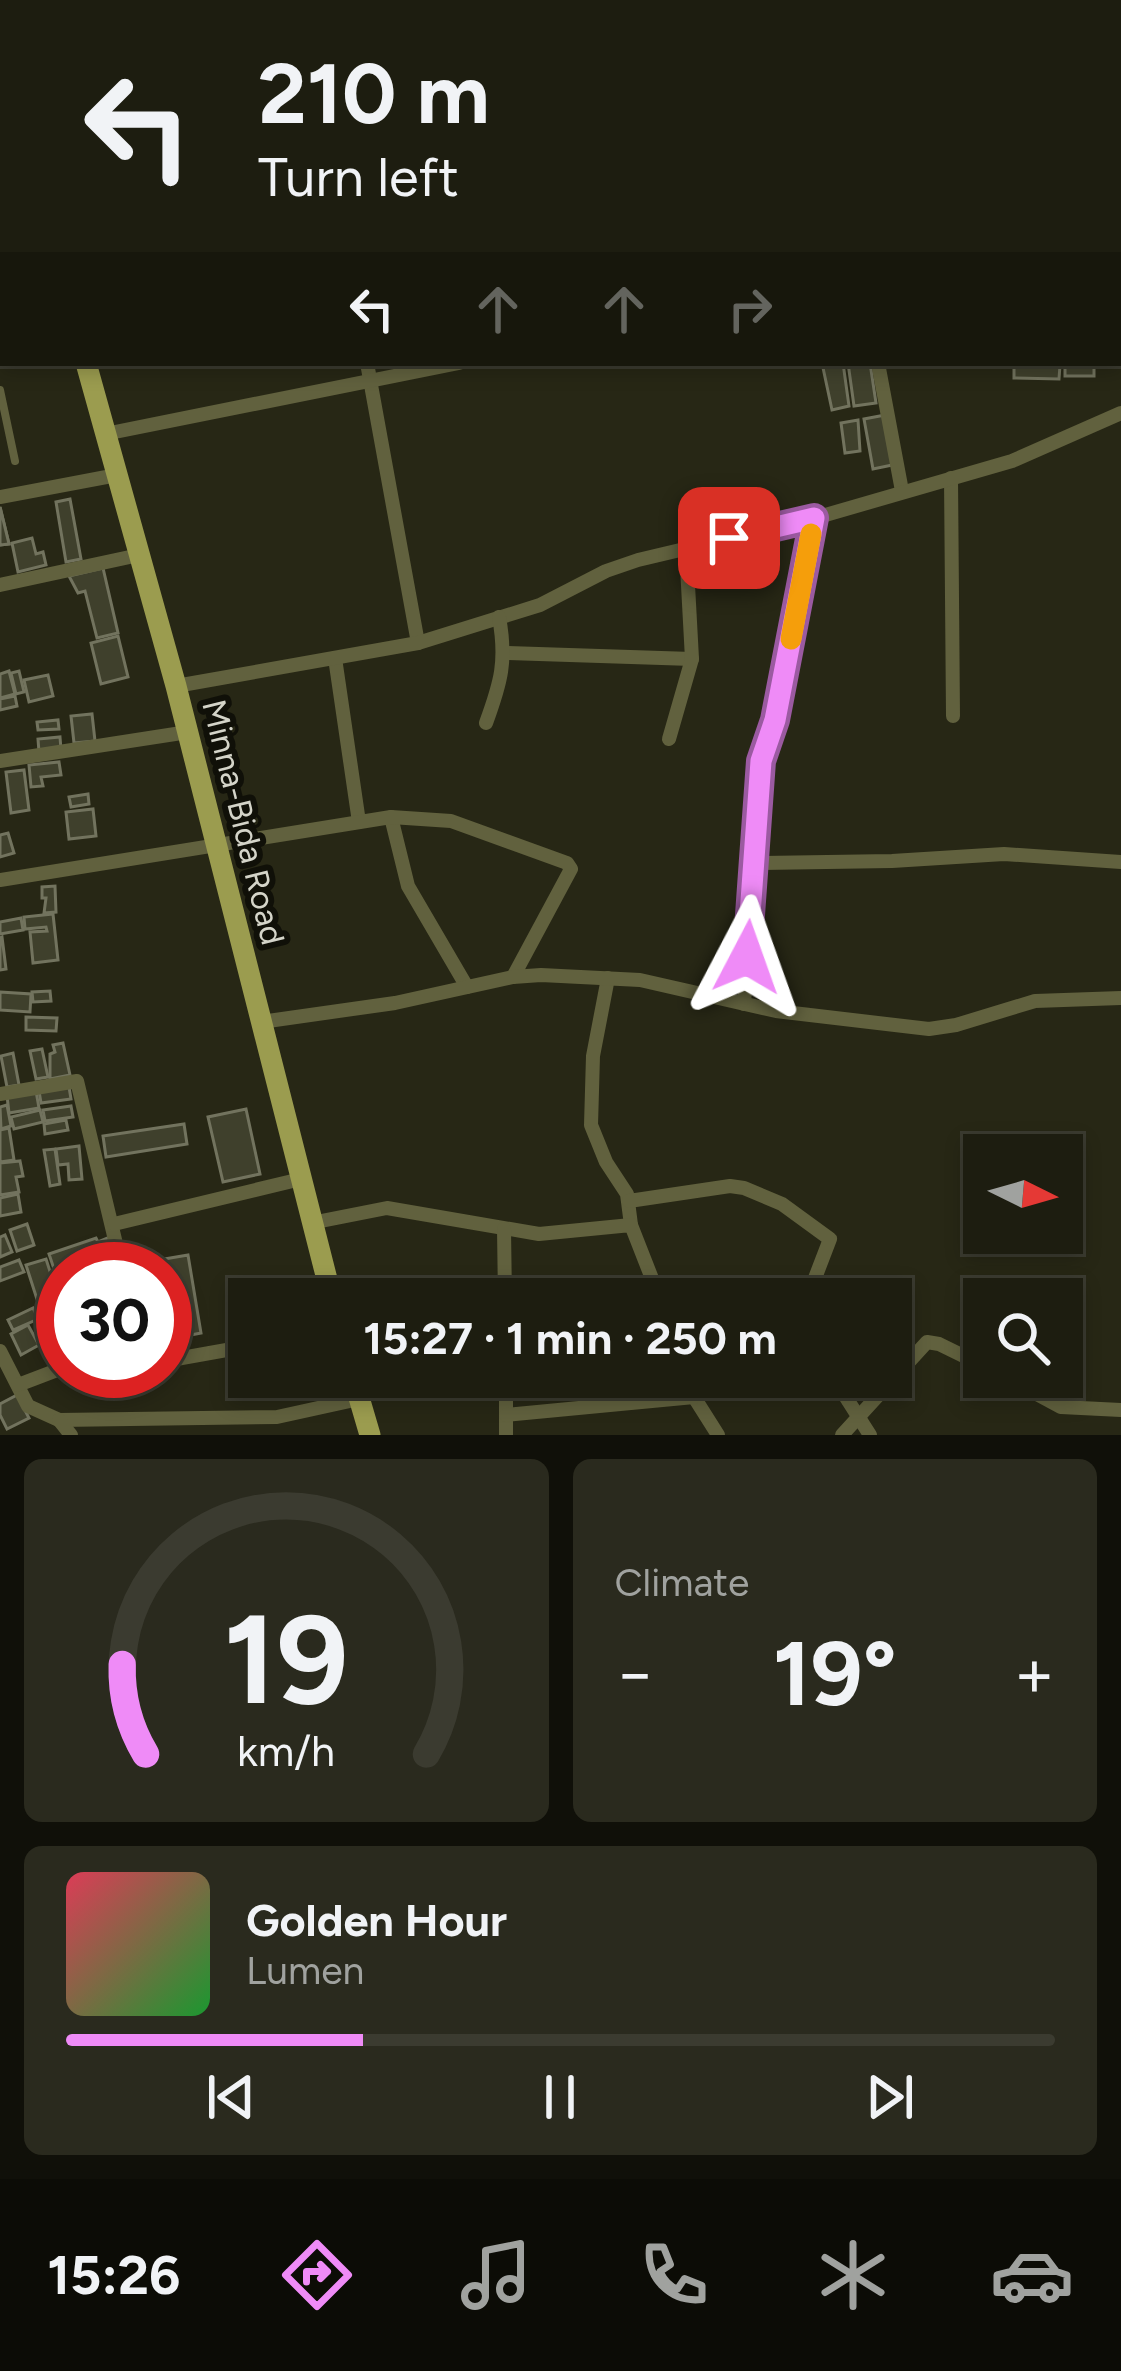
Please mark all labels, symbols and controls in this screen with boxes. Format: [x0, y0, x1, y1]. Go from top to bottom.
text: 210 m [258, 43, 490, 144]
icon: left [60, 48, 216, 204]
text: Turn left [258, 145, 459, 210]
icon: left [339, 276, 405, 342]
icon: ahead [465, 276, 531, 342]
icon: ahead [591, 276, 657, 342]
icon: right [717, 276, 783, 342]
pin [678, 487, 780, 589]
icon: arrive [696, 505, 762, 571]
street label: Minna-Bida Road [194, 696, 293, 949]
position arrow [684, 894, 810, 1020]
north arrow [963, 1134, 1083, 1254]
map controls [963, 1134, 1083, 1398]
speed limit sign: 30 [36, 1242, 192, 1398]
button: search [963, 1278, 1083, 1398]
text: 15:27 · 1 min · 250 m [363, 1311, 777, 1365]
text: Climate [615, 1559, 749, 1606]
text: 19 [224, 1584, 349, 1734]
text: 19° [773, 1619, 897, 1728]
text: − [615, 1633, 656, 1713]
text: + [1014, 1633, 1055, 1713]
text: km/h [237, 1724, 335, 1776]
text: Golden Hour [246, 1893, 507, 1947]
text: Lumen [246, 1947, 364, 1994]
icon: previous [198, 2064, 264, 2130]
icon: pause [527, 2064, 593, 2130]
icon: next [857, 2064, 923, 2130]
icon: directions [275, 2233, 359, 2317]
icon: music [454, 2233, 538, 2317]
icon: phone [632, 2233, 716, 2317]
icon: climate [811, 2233, 895, 2317]
icon: car [990, 2233, 1074, 2317]
text: 15:26 [47, 2243, 180, 2308]

